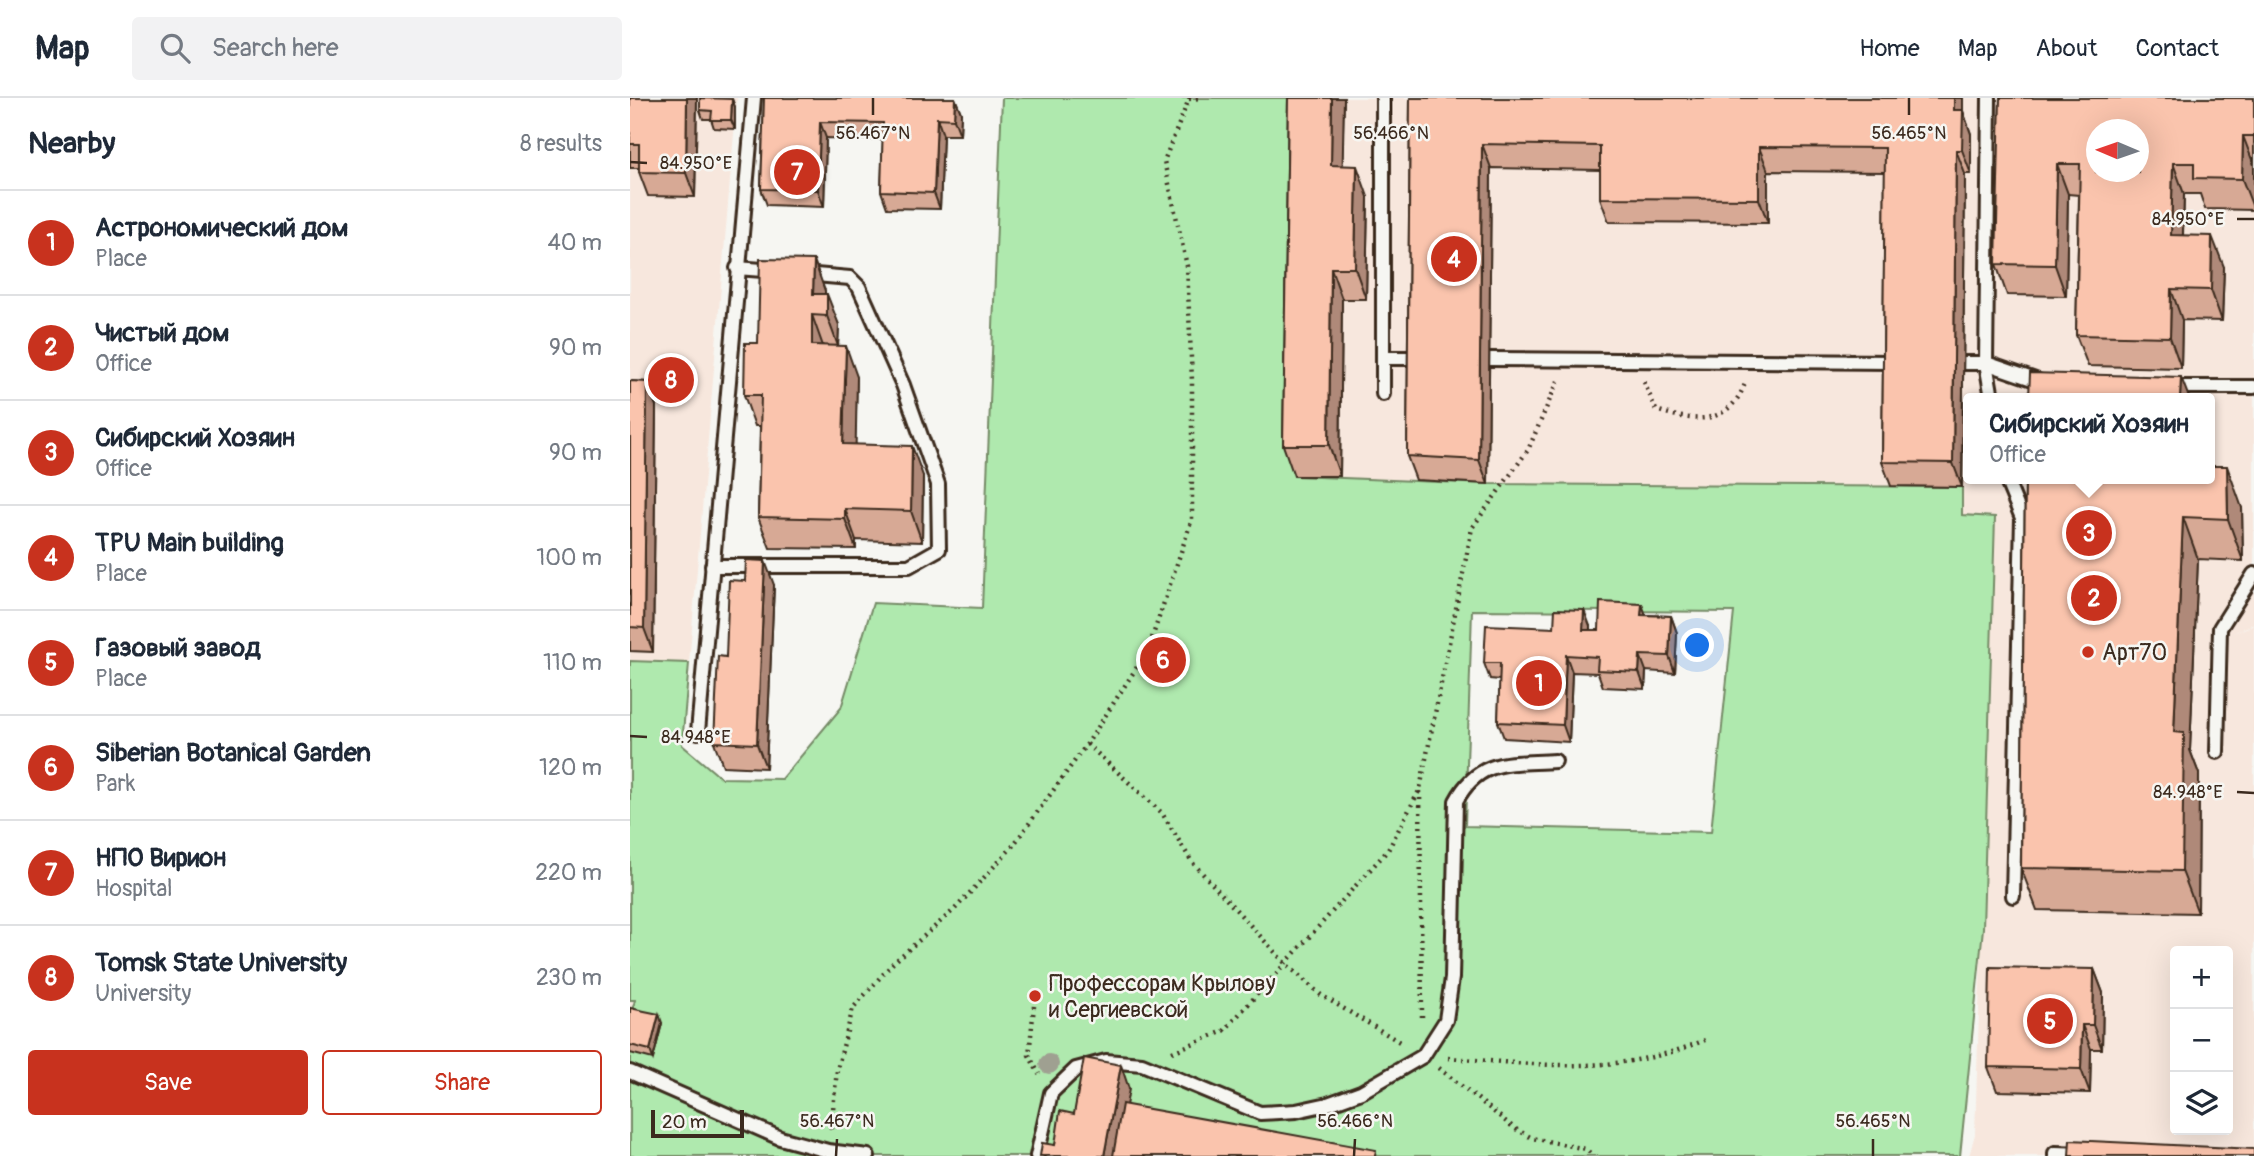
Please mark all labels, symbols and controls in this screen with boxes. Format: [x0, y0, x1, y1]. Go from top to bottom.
search box [132, 17, 622, 80]
text: Map [35, 28, 90, 69]
icon: search [156, 29, 194, 67]
text: Search here [212, 32, 339, 64]
text: Home [1859, 34, 1920, 63]
text: Map [1958, 34, 1998, 63]
text: About [2036, 34, 2098, 63]
text: Contact [2136, 34, 2219, 63]
north arrow [2086, 119, 2149, 182]
text: 56.467°N [836, 122, 910, 145]
text: 56.466°N [1353, 122, 1429, 145]
text: 56.465°N [1872, 122, 1946, 145]
text: Nearby [28, 125, 115, 162]
text: 8 results [520, 129, 602, 158]
pin: 7 [774, 146, 820, 198]
text: 84.950°E [660, 152, 732, 175]
text: 84.950°E [2152, 208, 2224, 231]
text: Астрономический дом [95, 212, 348, 244]
text: 1 [47, 228, 56, 257]
text: 40 m [548, 228, 602, 257]
pin: 4 [1431, 233, 1477, 285]
text: Place [95, 244, 147, 273]
text: Чистый дом [95, 317, 229, 349]
text: 2 [45, 333, 57, 362]
text: 90 m [549, 333, 602, 362]
text: Office [95, 349, 152, 378]
pin: 8 [648, 354, 694, 406]
popup [1963, 393, 2215, 484]
text: Сибирский Хозяин [1989, 408, 2189, 440]
text: Сибирский Хозяин [95, 422, 295, 454]
text: 3 [45, 438, 57, 467]
text: 90 m [549, 438, 602, 467]
text: Office [1989, 440, 2046, 469]
text: Office [95, 454, 152, 483]
pin: 3 [2066, 507, 2112, 559]
text: TPU Main building [95, 527, 284, 559]
text: 4 [44, 543, 58, 572]
text: 100 m [536, 543, 602, 572]
text: Place [95, 559, 147, 588]
pin: 2 [2071, 572, 2117, 624]
your location [1680, 628, 1714, 662]
text: Газовый завод [95, 632, 261, 664]
pin: 6 [1140, 634, 1186, 686]
place label: Арт70 [2102, 638, 2167, 667]
marker: Арт70 [2080, 644, 2096, 660]
text: 5 [45, 648, 57, 677]
text: 110 m [543, 648, 602, 677]
pin: 1 [1516, 657, 1562, 709]
text: Place [95, 664, 147, 693]
text: 84.948°E [661, 726, 731, 749]
text: Siberian Botanical Garden [95, 737, 371, 769]
text: 6 [44, 753, 58, 782]
text: 120 m [539, 753, 602, 782]
text: Park [95, 769, 135, 798]
text: 84.948°E [2153, 781, 2223, 804]
text: НПО Вирион [95, 842, 226, 874]
text: 7 [45, 858, 57, 887]
text: 220 m [535, 858, 602, 887]
text: Hospital [95, 874, 173, 903]
map controls [2170, 946, 2233, 1135]
button: + [2170, 946, 2233, 1009]
text: Tomsk State University [95, 947, 347, 979]
text: 8 [45, 963, 57, 992]
text: 230 m [536, 963, 602, 992]
place label: Профессорам Крылову и Сергиевской [1049, 969, 1276, 1024]
text: University [95, 979, 191, 1008]
marker: Профессорам Крылову и Сергиевской [1027, 988, 1043, 1004]
pin: 5 [2027, 995, 2073, 1047]
button: − [2170, 1009, 2233, 1072]
button: Save [28, 1050, 308, 1115]
button: Share [322, 1050, 602, 1115]
button: layers [2170, 1072, 2233, 1135]
scale bar [651, 1107, 744, 1139]
text: 20 m [662, 1110, 707, 1134]
text: 56.467°N [800, 1110, 874, 1133]
text: 56.466°N [1317, 1110, 1393, 1133]
text: 56.465°N [1836, 1110, 1910, 1133]

